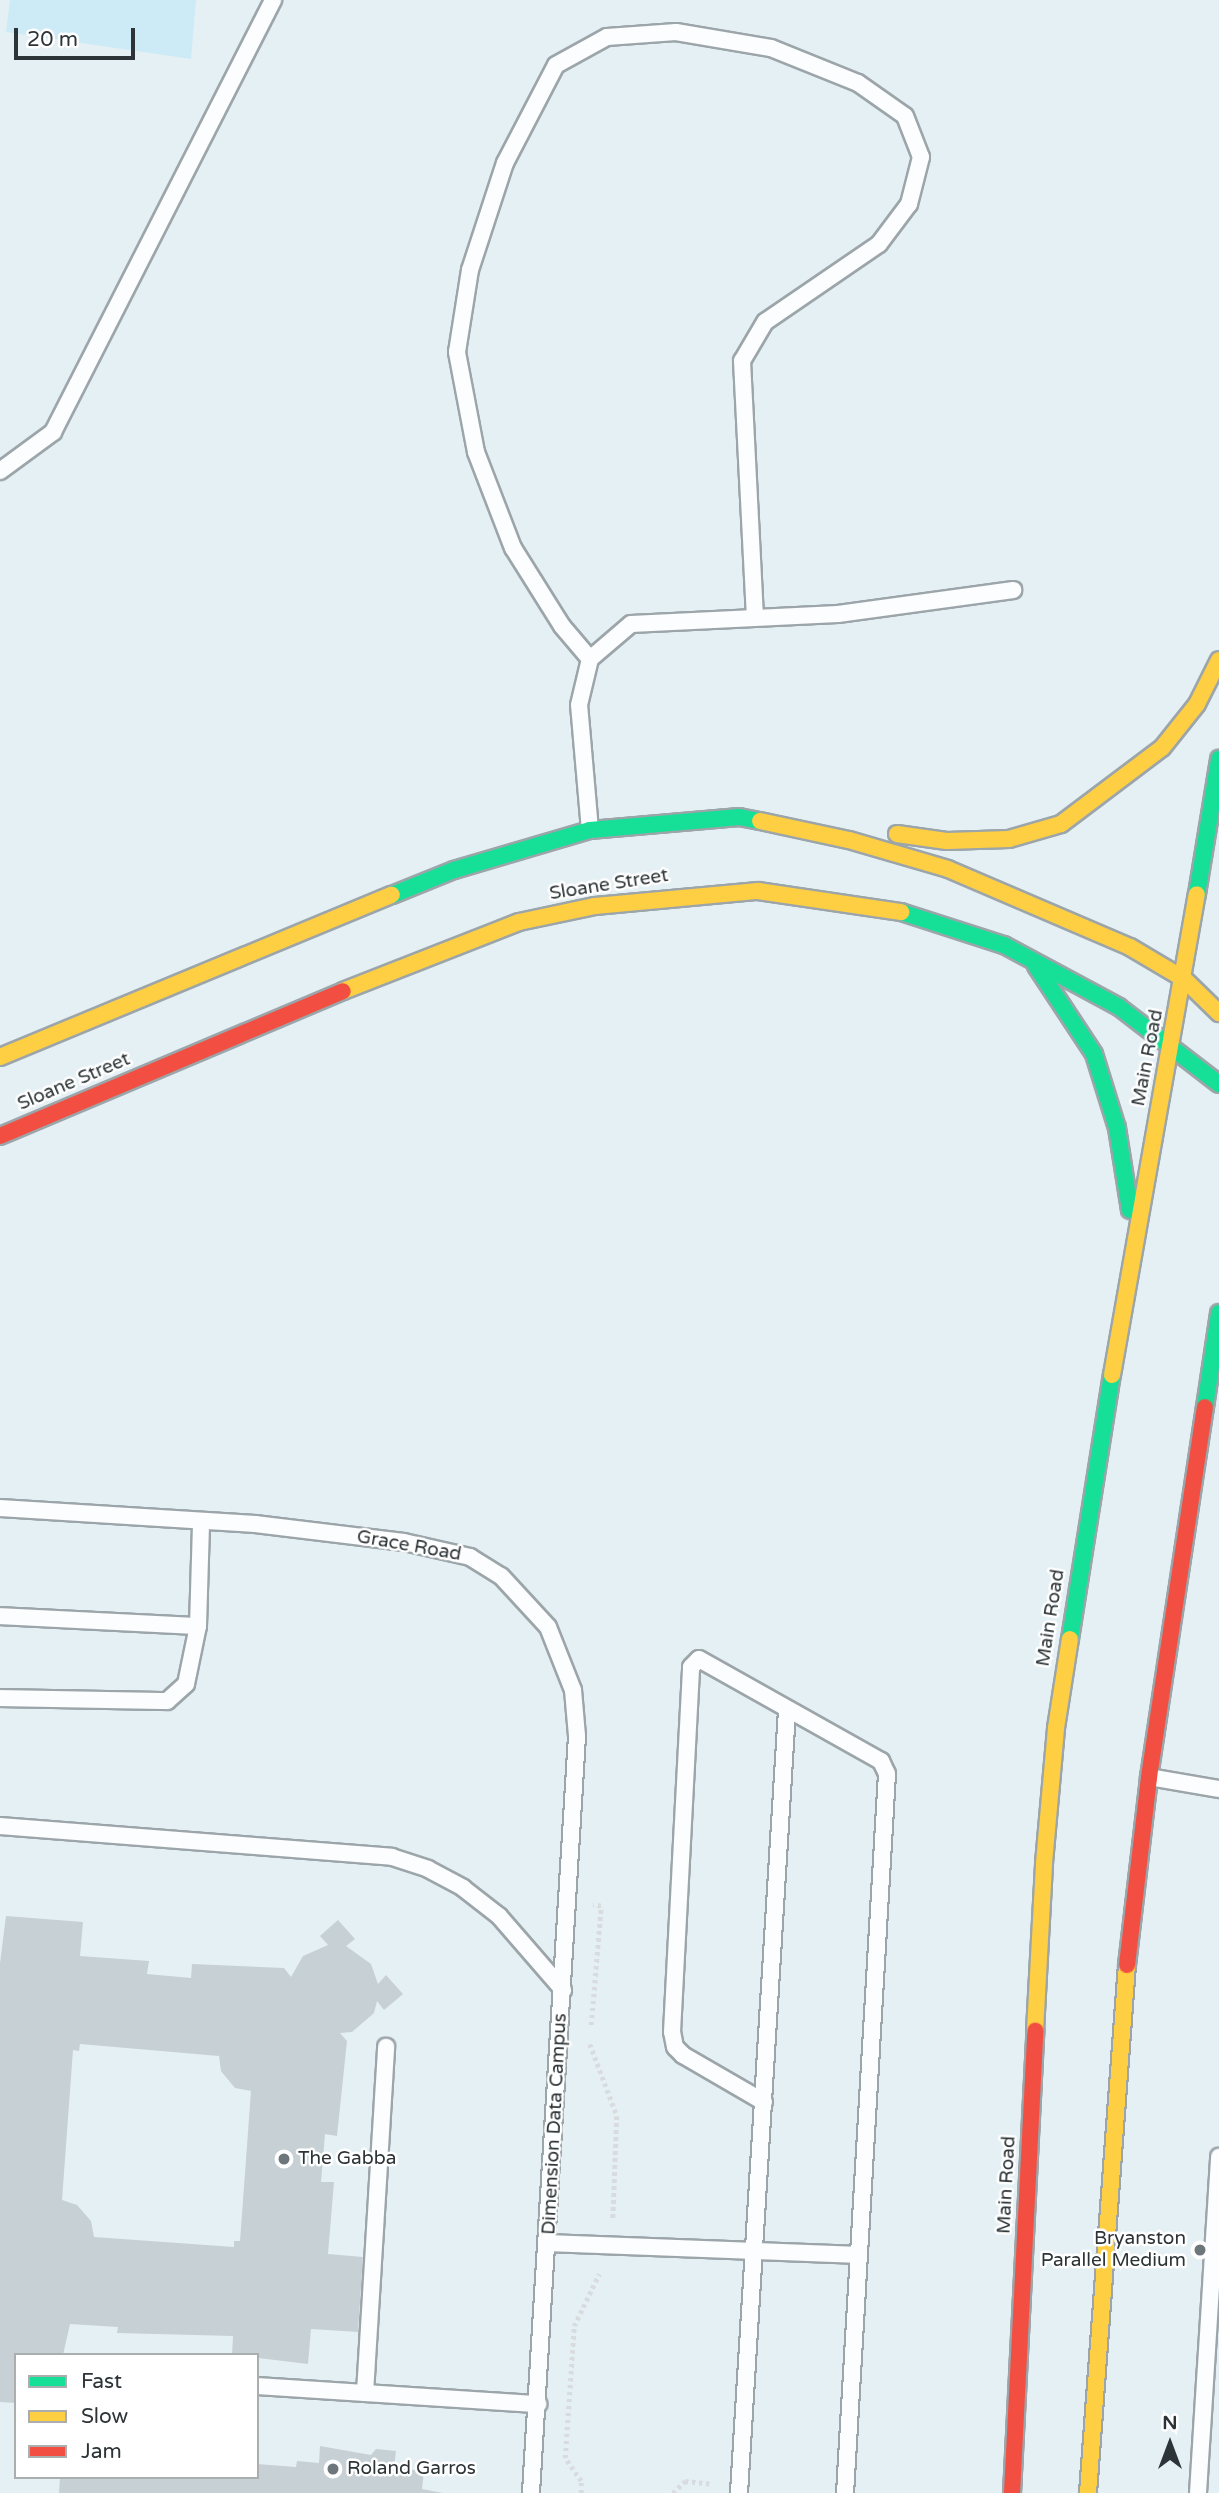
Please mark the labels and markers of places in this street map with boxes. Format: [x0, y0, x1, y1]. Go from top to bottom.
place label: The Gabba [298, 2148, 396, 2170]
marker: The Gabba [276, 2151, 292, 2167]
place label: Bryanston Parallel Medium [1041, 2228, 1186, 2272]
marker: Bryanston Parallel Medium [1192, 2242, 1208, 2258]
place label: Roland Garros [347, 2458, 476, 2480]
marker: Roland Garros [325, 2461, 341, 2477]

